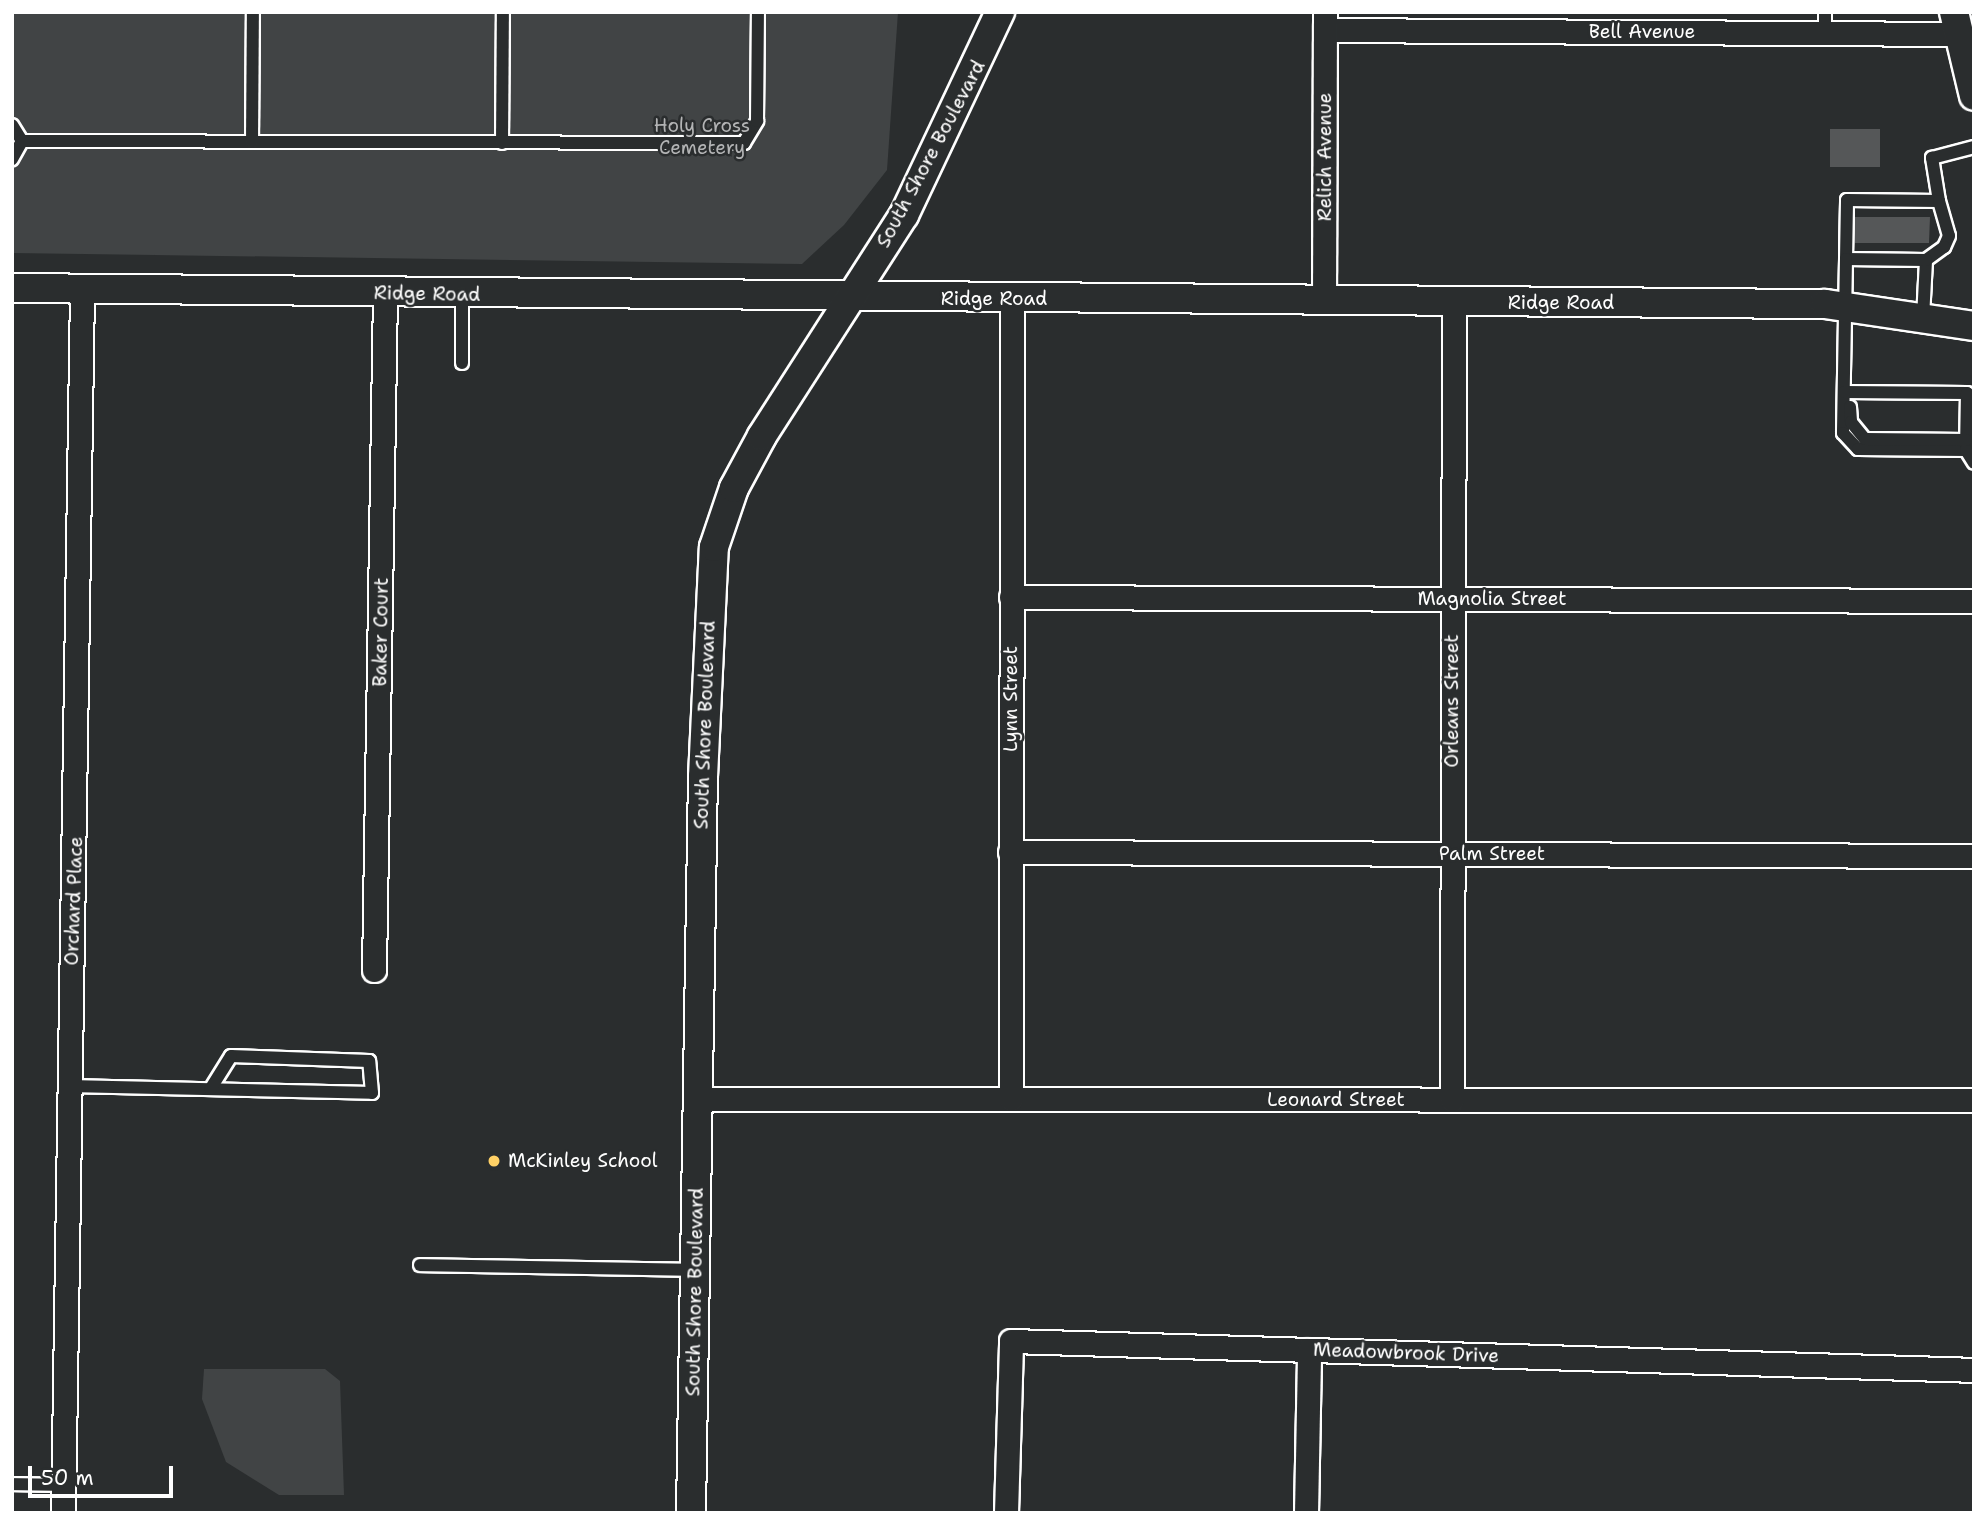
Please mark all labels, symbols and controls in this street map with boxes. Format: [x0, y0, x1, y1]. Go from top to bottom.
street label: Bell Avenue [1589, 21, 1695, 43]
street label: South Shore Boulevard [872, 56, 990, 252]
street label: Relich Avenue [1314, 93, 1336, 221]
park label: Holy Cross Cemetery [654, 115, 750, 159]
street label: Ridge Road [374, 282, 480, 306]
street label: Ridge Road [941, 288, 1047, 310]
street label: Ridge Road [1508, 292, 1614, 314]
street label: Baker Court [369, 577, 393, 687]
street label: Magnolia Street [1417, 588, 1567, 610]
street label: South Shore Boulevard [690, 620, 720, 830]
street label: Orleans Street [1441, 634, 1463, 768]
street label: Lynn Street [1000, 646, 1022, 752]
street label: Orchard Place [60, 836, 88, 966]
street label: Palm Street [1439, 843, 1545, 865]
street label: Leonard Street [1267, 1089, 1405, 1111]
place label: McKinley School [508, 1150, 657, 1172]
marker: McKinley School [486, 1153, 502, 1169]
street label: South Shore Boulevard [682, 1187, 708, 1397]
street label: Meadowbrook Drive [1313, 1338, 1499, 1368]
scale bar [32, 1452, 177, 1496]
text: 50 m [41, 1464, 94, 1492]

